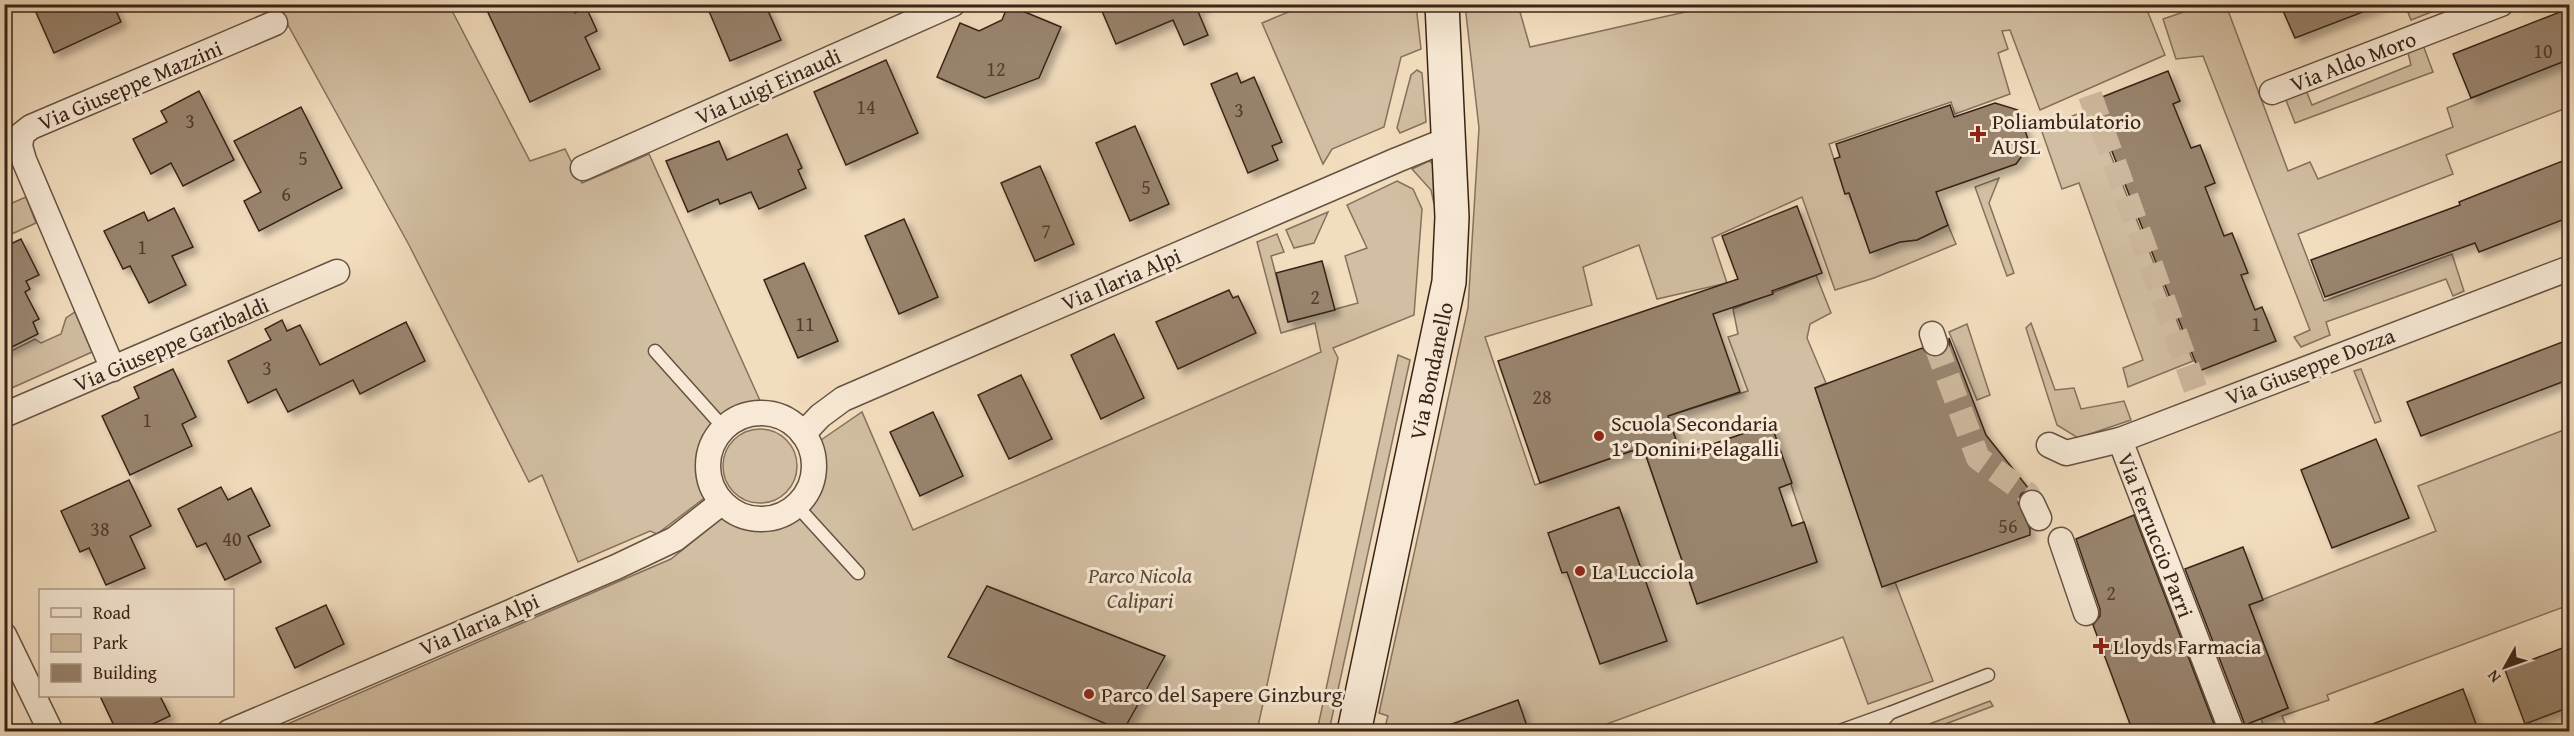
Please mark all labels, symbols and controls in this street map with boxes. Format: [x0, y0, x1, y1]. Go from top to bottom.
street label: Via Aldo Moro [2285, 22, 2421, 100]
street label: Via Giuseppe Mazzini [33, 32, 227, 138]
house number: 10 [2533, 36, 2553, 65]
street label: Via Luigi Einaudi [690, 40, 846, 132]
house number: 12 [986, 54, 1006, 83]
house number: 14 [856, 92, 876, 121]
house number: 3 [1234, 95, 1244, 124]
place label: Poliambulatorio AUSL [1992, 105, 2141, 162]
house number: 3 [185, 106, 195, 135]
marker: Poliambulatorio AUSL [1969, 125, 1987, 143]
house number: 5 [298, 143, 308, 172]
house number: 5 [1141, 172, 1151, 201]
house number: 6 [281, 179, 291, 208]
house number: 7 [1041, 216, 1051, 245]
house number: 1 [137, 232, 147, 261]
street label: Via Ilaria Alpi [1056, 239, 1186, 319]
house number: 2 [1310, 282, 1320, 311]
street label: Via Giuseppe Garibaldi [68, 288, 274, 400]
street label: Via Bondanello [1401, 299, 1461, 443]
house number: 11 [795, 309, 815, 338]
house number: 1 [2251, 309, 2261, 338]
street label: Via Giuseppe Dozza [2221, 319, 2400, 413]
house number: 3 [262, 353, 272, 382]
house number: 28 [1532, 382, 1552, 411]
house number: 1 [142, 405, 152, 434]
place label: Scuola Secondaria 1° Donini Pelagalli [1611, 407, 1779, 464]
marker: Scuola Secondaria 1° Donini Pelagalli [1592, 429, 1606, 443]
street label: Via Ferruccio Parri [2110, 448, 2202, 622]
house number: 56 [1998, 511, 2018, 540]
house number: 38 [90, 514, 110, 543]
house number: 40 [222, 524, 242, 553]
place label: La Lucciola [1592, 555, 1695, 587]
park label: Parco Nicola Calipari [1087, 559, 1192, 616]
marker: La Lucciola [1573, 564, 1587, 578]
house number: 2 [2106, 578, 2116, 607]
street label: Via Ilaria Alpi [414, 584, 544, 664]
legend [39, 589, 234, 697]
text: Road [93, 599, 131, 626]
text: Park [93, 629, 129, 656]
place label: Lloyds Farmacia [2113, 630, 2262, 662]
north arrow [2475, 637, 2535, 697]
marker: Lloyds Farmacia [2094, 639, 2108, 653]
text: Building [93, 659, 157, 686]
text: N [2481, 665, 2506, 688]
place label: Parco del Sapere Ginzburg [1101, 678, 1343, 710]
marker: Parco del Sapere Ginzburg [1082, 687, 1096, 701]

